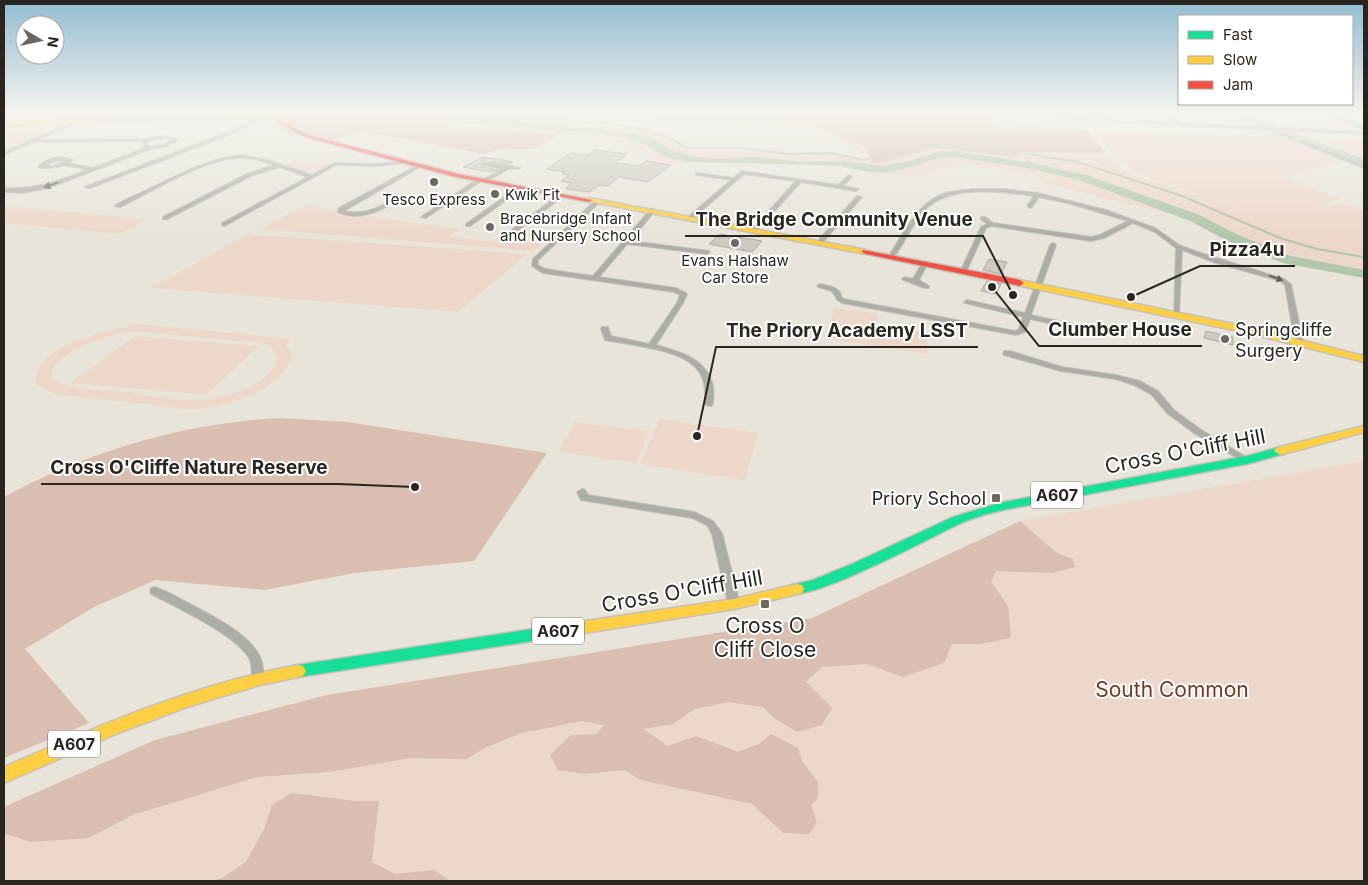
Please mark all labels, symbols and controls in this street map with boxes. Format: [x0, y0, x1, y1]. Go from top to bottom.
north arrow [15, 15, 65, 65]
legend [1178, 15, 1353, 105]
text: Fast [1223, 25, 1253, 44]
text: N [44, 36, 63, 49]
text: Slow [1223, 50, 1257, 69]
text: Jam [1223, 75, 1253, 94]
marker: Tesco Express [428, 176, 440, 188]
one-way arrow [44, 182, 59, 189]
place label: Kwik Fit [505, 185, 560, 204]
marker: Kwik Fit [489, 188, 501, 200]
place label: Tesco Express [382, 190, 486, 209]
callout: The Bridge Community Venue [685, 202, 983, 236]
text: The Bridge Community Venue [695, 208, 973, 231]
place label: Bracebridge Infant and Nursery School [500, 209, 640, 245]
marker: Bracebridge Infant and Nursery School [484, 221, 496, 233]
callout: Pizza4u [1200, 232, 1295, 266]
marker: Evans Halshaw Car Store [729, 237, 741, 249]
text: Pizza4u [1210, 238, 1284, 261]
place label: Evans Halshaw Car Store [681, 251, 789, 287]
one-way arrow [1268, 275, 1283, 282]
callout: Clumber House [1039, 312, 1202, 346]
callout: The Priory Academy LSST [716, 313, 978, 347]
text: Clumber House [1048, 318, 1192, 341]
text: The Priory Academy LSST [726, 319, 968, 342]
place label: Springcliffe Surgery [1235, 319, 1332, 361]
marker: Springcliffe Surgery [1219, 333, 1231, 345]
street label: Cross O'Cliff Hill [1103, 423, 1267, 479]
callout: Cross O'Cliffe Nature Reserve [41, 450, 338, 484]
text: Cross O'Cliffe Nature Reserve [50, 456, 328, 479]
road number: A607 [1031, 482, 1083, 508]
place label: Priory School [872, 488, 986, 509]
marker: Priory School [990, 492, 1002, 504]
street label: Cross O'Cliff Hill [600, 565, 764, 617]
marker: Cross O Cliff Close [759, 598, 771, 610]
place label: Cross O Cliff Close [714, 613, 816, 662]
road number: A607 [532, 618, 584, 644]
park label: South Common [1095, 677, 1249, 702]
road number: A607 [48, 731, 100, 758]

